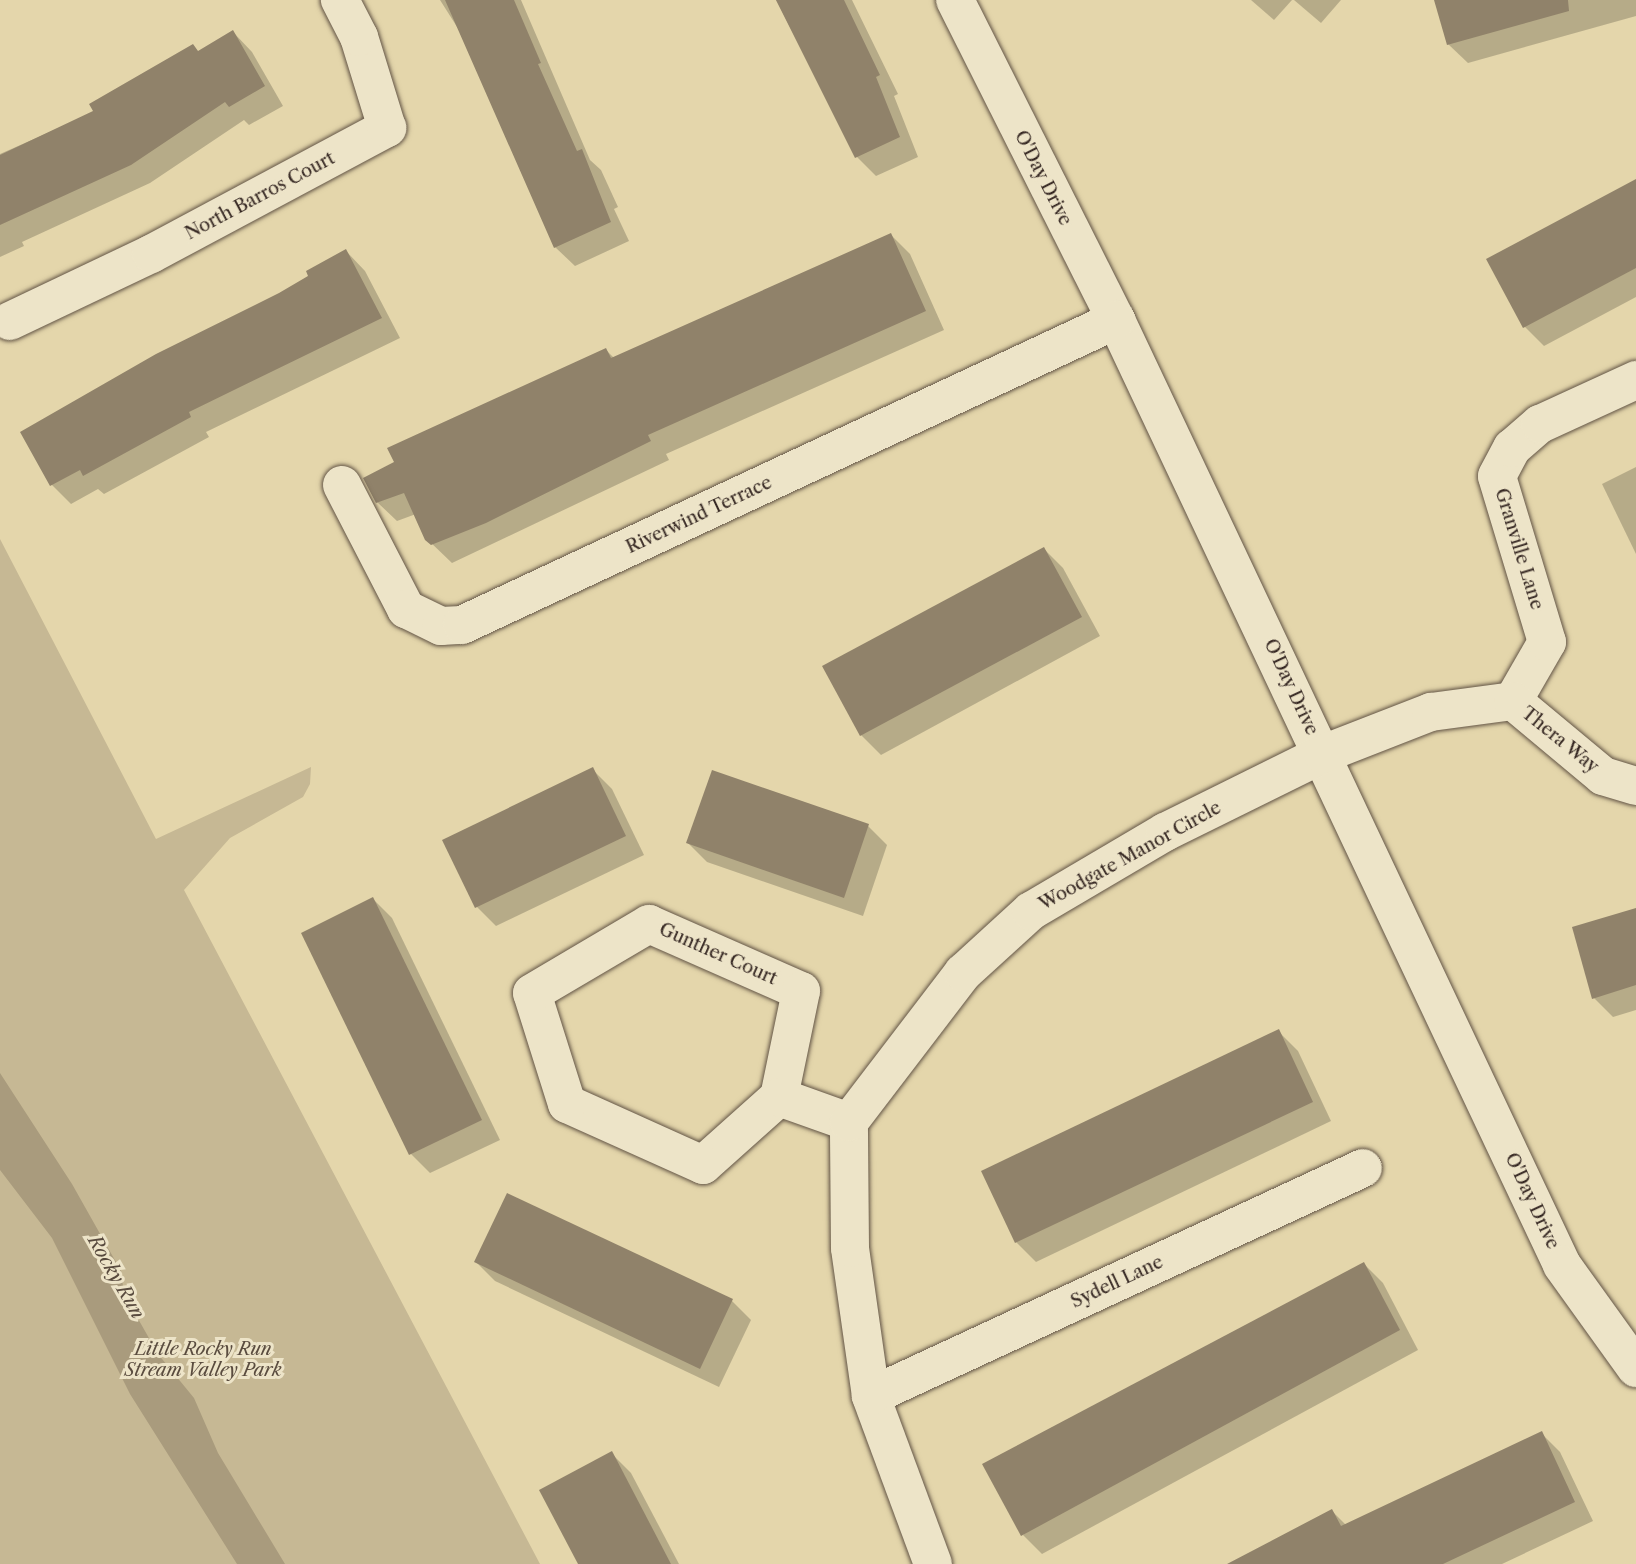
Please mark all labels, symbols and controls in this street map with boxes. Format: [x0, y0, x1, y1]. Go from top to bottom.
street label: O'Day Drive [1010, 127, 1076, 229]
street label: North Barros Court [182, 147, 338, 245]
street label: Riverwind Terrace [623, 472, 775, 558]
street label: Granville Lane [1490, 486, 1548, 612]
street label: O'Day Drive [1259, 635, 1323, 739]
street label: Thera Way [1517, 702, 1603, 778]
street label: Woodgate Manor Circle [1035, 797, 1225, 915]
street label: Gunther Court [656, 918, 780, 990]
street label: O'Day Drive [1500, 1149, 1564, 1253]
water label: Rocky Run [83, 1231, 149, 1323]
street label: Sydell Lane [1067, 1251, 1167, 1313]
park label: Little Rocky Run Stream Valley Park [124, 1339, 282, 1382]

